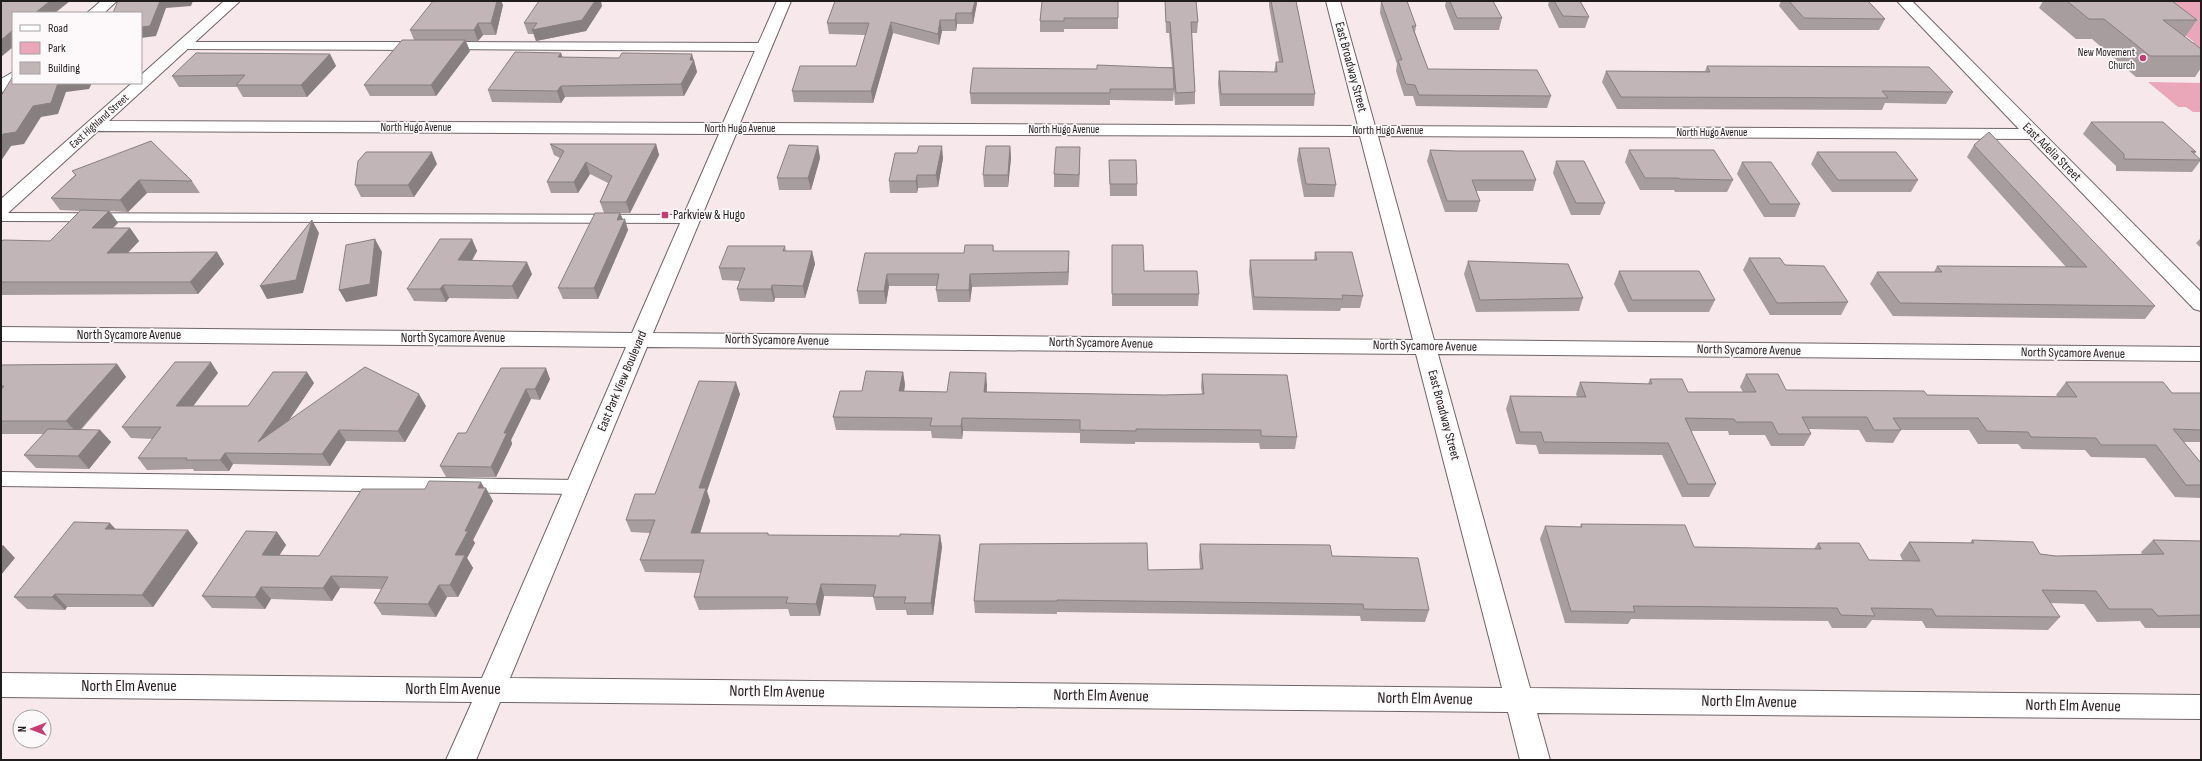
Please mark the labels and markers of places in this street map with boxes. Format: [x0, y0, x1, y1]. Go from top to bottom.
place label: New Movement Church [2078, 46, 2136, 72]
marker: New Movement Church [2138, 53, 2148, 63]
place label: Parkview & Hugo [673, 207, 745, 223]
marker: Parkview & Hugo [660, 210, 670, 220]

